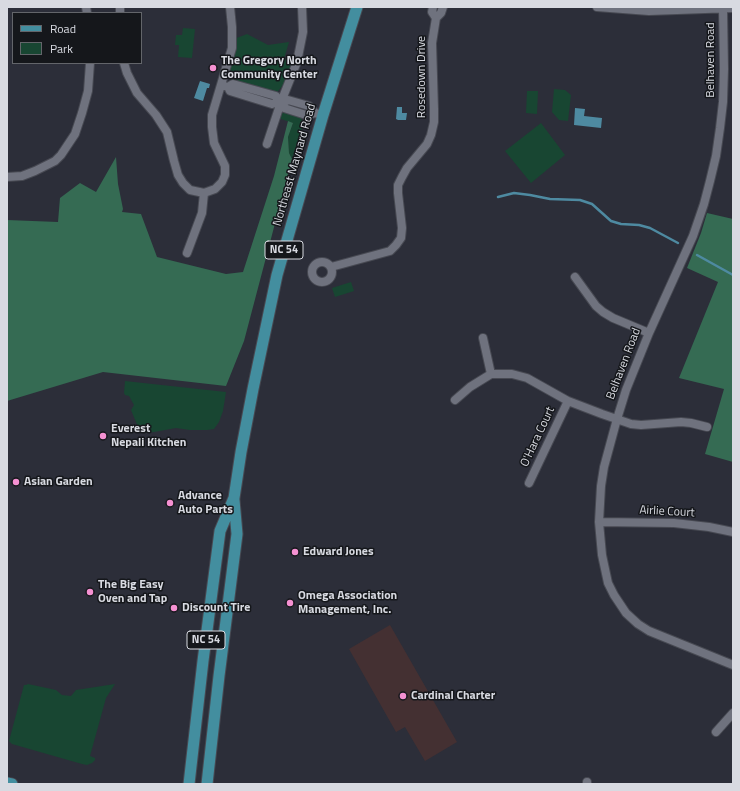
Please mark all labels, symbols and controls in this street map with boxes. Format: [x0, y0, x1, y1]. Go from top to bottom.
legend [12, 12, 142, 64]
text: Road [50, 19, 76, 38]
street label: Belhaven Road [704, 22, 718, 98]
street label: Rosedown Drive [415, 36, 429, 118]
text: Park [50, 39, 73, 58]
place label: The Gregory North Community Center [221, 54, 317, 82]
marker: The Gregory North Community Center [208, 63, 218, 73]
street label: Northeast Maynard Road [271, 102, 319, 228]
road number: NC 54 [265, 241, 303, 259]
street label: Belhaven Road [604, 326, 644, 402]
street label: O'Hara Court [518, 405, 558, 469]
place label: Everest Nepali Kitchen [111, 422, 186, 450]
marker: Everest Nepali Kitchen [98, 431, 108, 441]
place label: Asian Garden [24, 475, 93, 489]
marker: Asian Garden [11, 477, 21, 487]
place label: Advance Auto Parts [178, 489, 233, 517]
marker: Advance Auto Parts [165, 498, 175, 508]
street label: Airlie Court [639, 503, 695, 521]
place label: Edward Jones [303, 545, 374, 559]
marker: Edward Jones [290, 547, 300, 557]
place label: The Big Easy Oven and Tap [98, 578, 167, 606]
marker: The Big Easy Oven and Tap [85, 587, 95, 597]
place label: Omega Association Management, Inc. [298, 589, 397, 617]
marker: Omega Association Management, Inc. [285, 598, 295, 608]
place label: Discount Tire [182, 601, 250, 615]
marker: Discount Tire [169, 603, 179, 613]
road number: NC 54 [187, 631, 225, 649]
place label: Cardinal Charter [411, 689, 495, 703]
marker: Cardinal Charter [398, 691, 408, 701]

